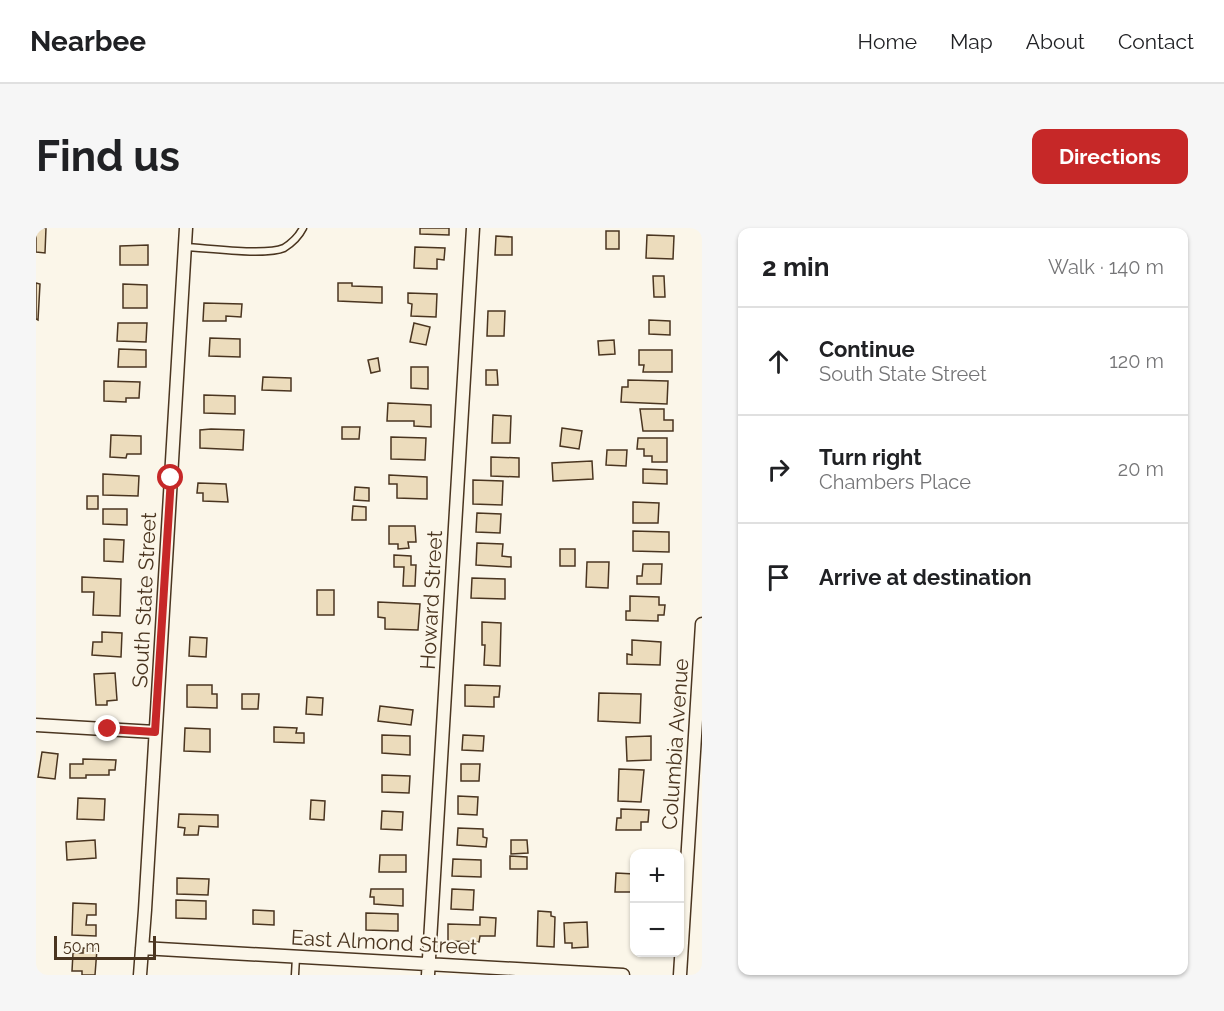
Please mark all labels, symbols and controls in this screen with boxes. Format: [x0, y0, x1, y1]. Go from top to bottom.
text: Nearbee [30, 25, 146, 58]
text: Home [858, 29, 917, 54]
text: Map [950, 29, 993, 54]
text: About [1026, 29, 1085, 54]
text: Contact [1118, 29, 1194, 54]
button: Directions [1032, 129, 1188, 184]
text: Find us [36, 132, 180, 181]
text: 2 min [762, 252, 829, 282]
text: Walk · 140 m [1048, 255, 1164, 279]
text: Continue [819, 336, 915, 362]
icon: ahead [762, 345, 795, 378]
text: 120 m [1109, 349, 1164, 373]
text: South State Street [819, 362, 987, 386]
text: Turn right [819, 444, 922, 470]
icon: right [762, 453, 795, 486]
text: 20 m [1118, 457, 1164, 481]
route start [157, 464, 183, 490]
text: Chambers Place [819, 470, 971, 494]
street label: South State Street [127, 511, 161, 689]
street label: Howard Street [415, 530, 447, 670]
icon: arrive [762, 561, 795, 594]
text: Arrive at destination [819, 564, 1032, 590]
street label: Columbia Avenue [657, 657, 693, 831]
route end [94, 715, 120, 741]
map controls [630, 849, 684, 957]
button: + [630, 849, 684, 903]
button: − [630, 903, 684, 957]
street label: East Almond Street [290, 925, 478, 959]
scale bar [54, 933, 156, 960]
text: 50 m [63, 937, 100, 956]

